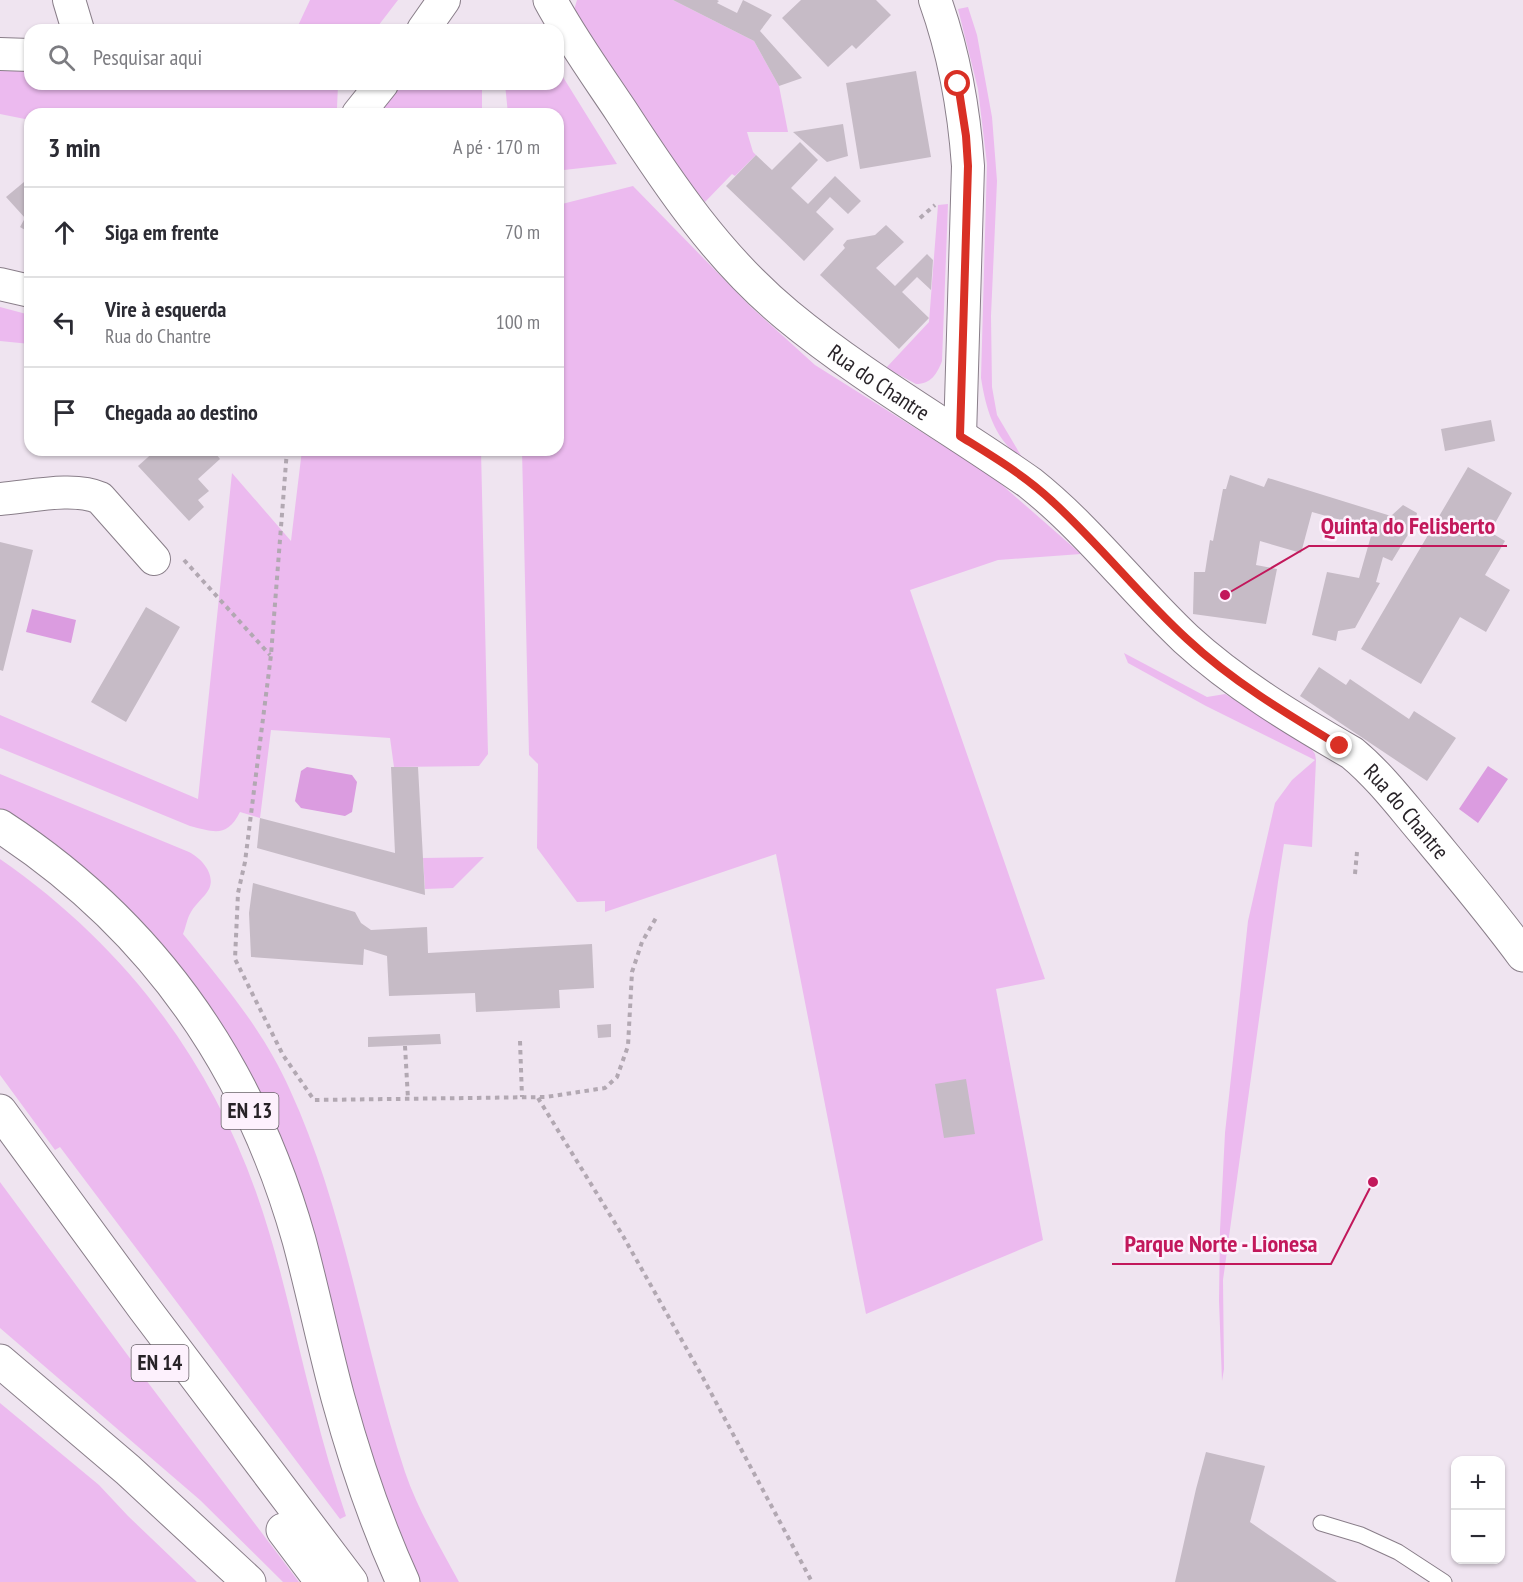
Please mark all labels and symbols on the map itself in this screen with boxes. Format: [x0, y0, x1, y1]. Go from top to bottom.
route start [944, 70, 970, 96]
street label: Rua do Chantre [823, 338, 935, 427]
callout: Quinta do Felisberto [1309, 504, 1507, 546]
text: Quinta do Felisberto [1321, 510, 1496, 541]
route end [1326, 732, 1352, 758]
street label: Rua do Chantre [1358, 758, 1455, 865]
road number: EN 13 [222, 1093, 278, 1129]
callout: Parque Norte - Lionesa [1112, 1222, 1331, 1264]
text: Parque Norte - Lionesa [1125, 1228, 1318, 1259]
road number: EN 14 [132, 1345, 188, 1381]

